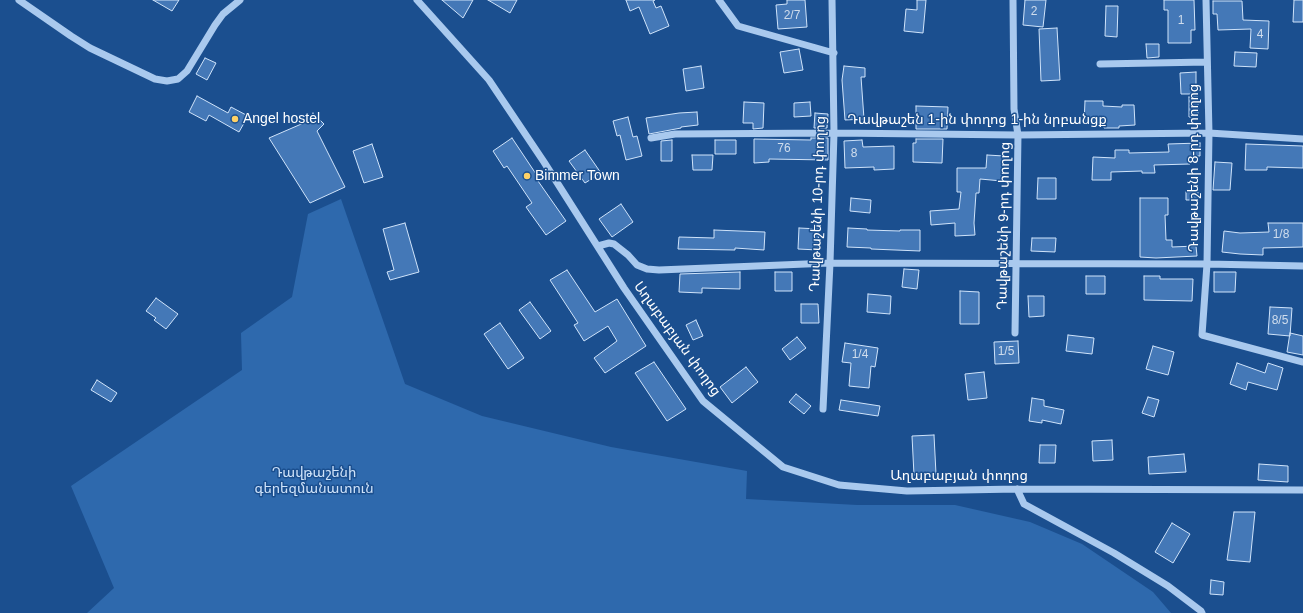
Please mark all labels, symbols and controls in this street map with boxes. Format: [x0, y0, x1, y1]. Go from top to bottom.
house number: 2 [1031, 5, 1037, 19]
house number: 2/7 [784, 9, 800, 23]
house number: 1 [1178, 14, 1184, 28]
house number: 4 [1257, 28, 1263, 42]
street label: Դավթաշենի 8-րդ փողոց [1186, 84, 1202, 252]
place label: Angel hostel [243, 111, 320, 127]
street label: Դավթաշեն 1-ին փողոց 1-ին նրբանցք [847, 112, 1107, 128]
marker: Angel hostel [230, 114, 240, 124]
street label: Դավթաշենի 10-րդ փողոց [807, 116, 829, 292]
house number: 76 [777, 142, 791, 156]
street label: Դավթաշենի 9-րդ փողոց [994, 142, 1014, 310]
house number: 8 [851, 147, 857, 161]
place label: Bimmer Town [535, 168, 620, 184]
marker: Bimmer Town [522, 171, 532, 181]
house number: 1/8 [1273, 228, 1289, 242]
street label: Աղաբաբյան փողոց [630, 278, 724, 400]
house number: 8/5 [1272, 314, 1288, 328]
house number: 1/5 [998, 345, 1014, 359]
house number: 1/4 [852, 348, 868, 362]
park label: Դավթաշենի գերեզմանատուն [254, 465, 374, 498]
street label: Աղաբաբյան փողոց [890, 468, 1028, 484]

